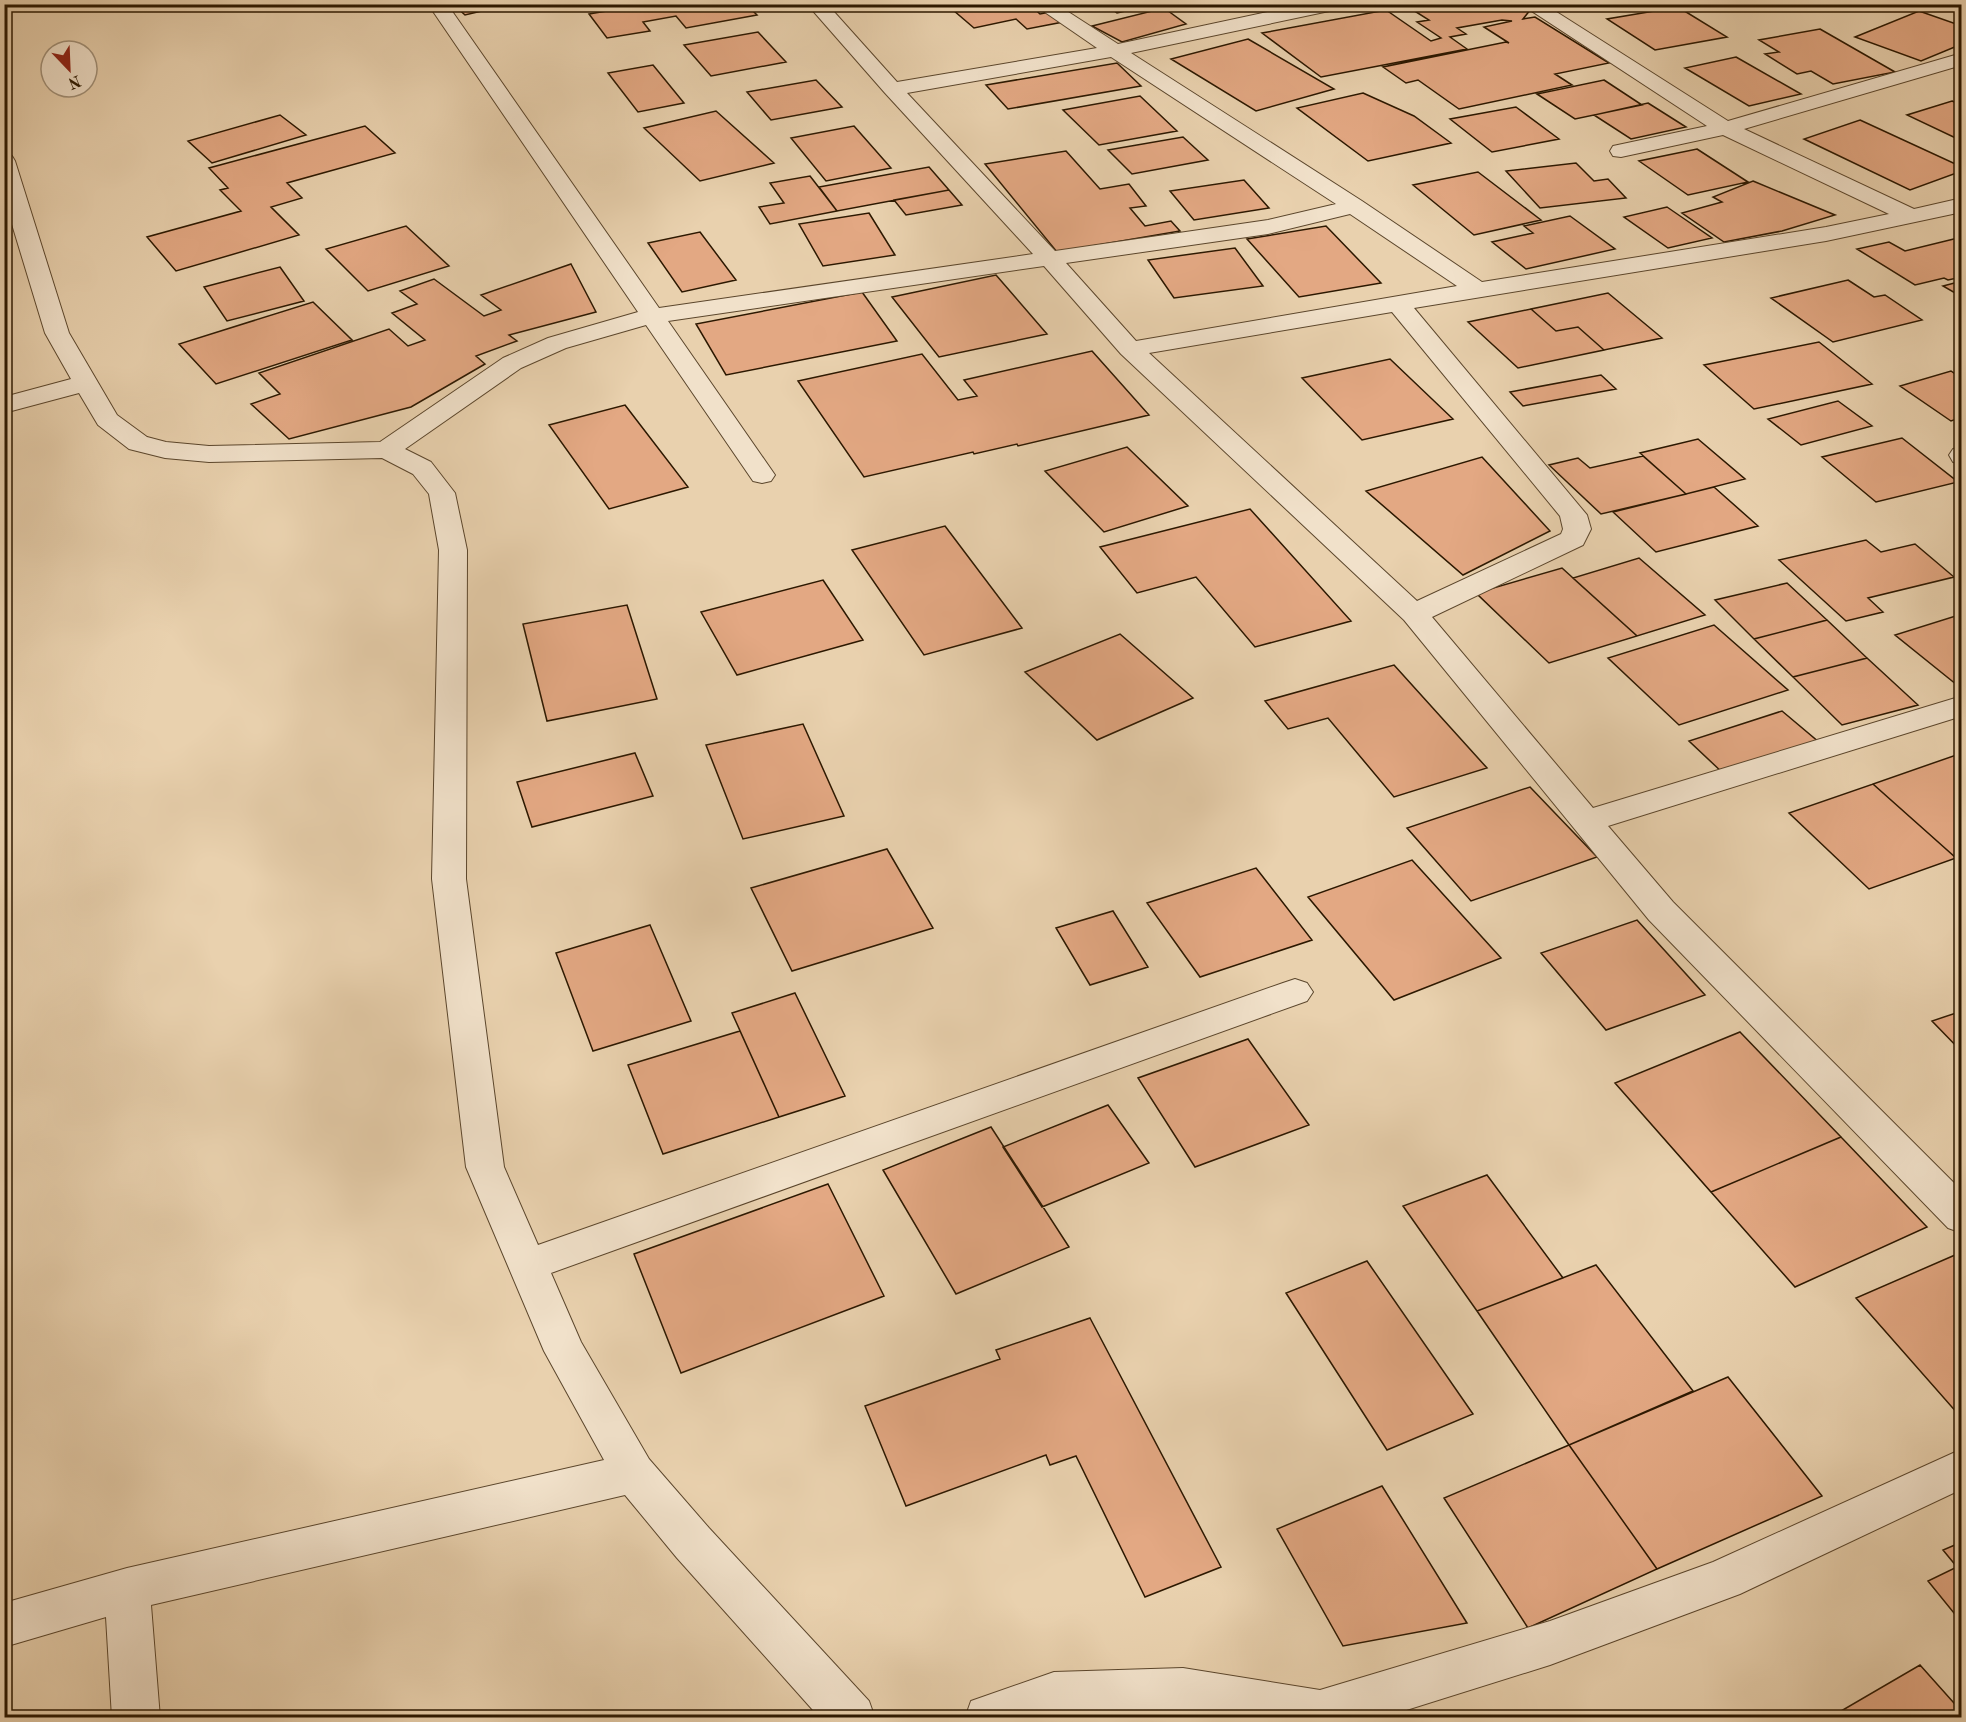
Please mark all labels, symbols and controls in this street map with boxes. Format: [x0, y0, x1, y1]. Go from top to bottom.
north arrow [39, 39, 99, 99]
text: N [65, 71, 83, 91]

